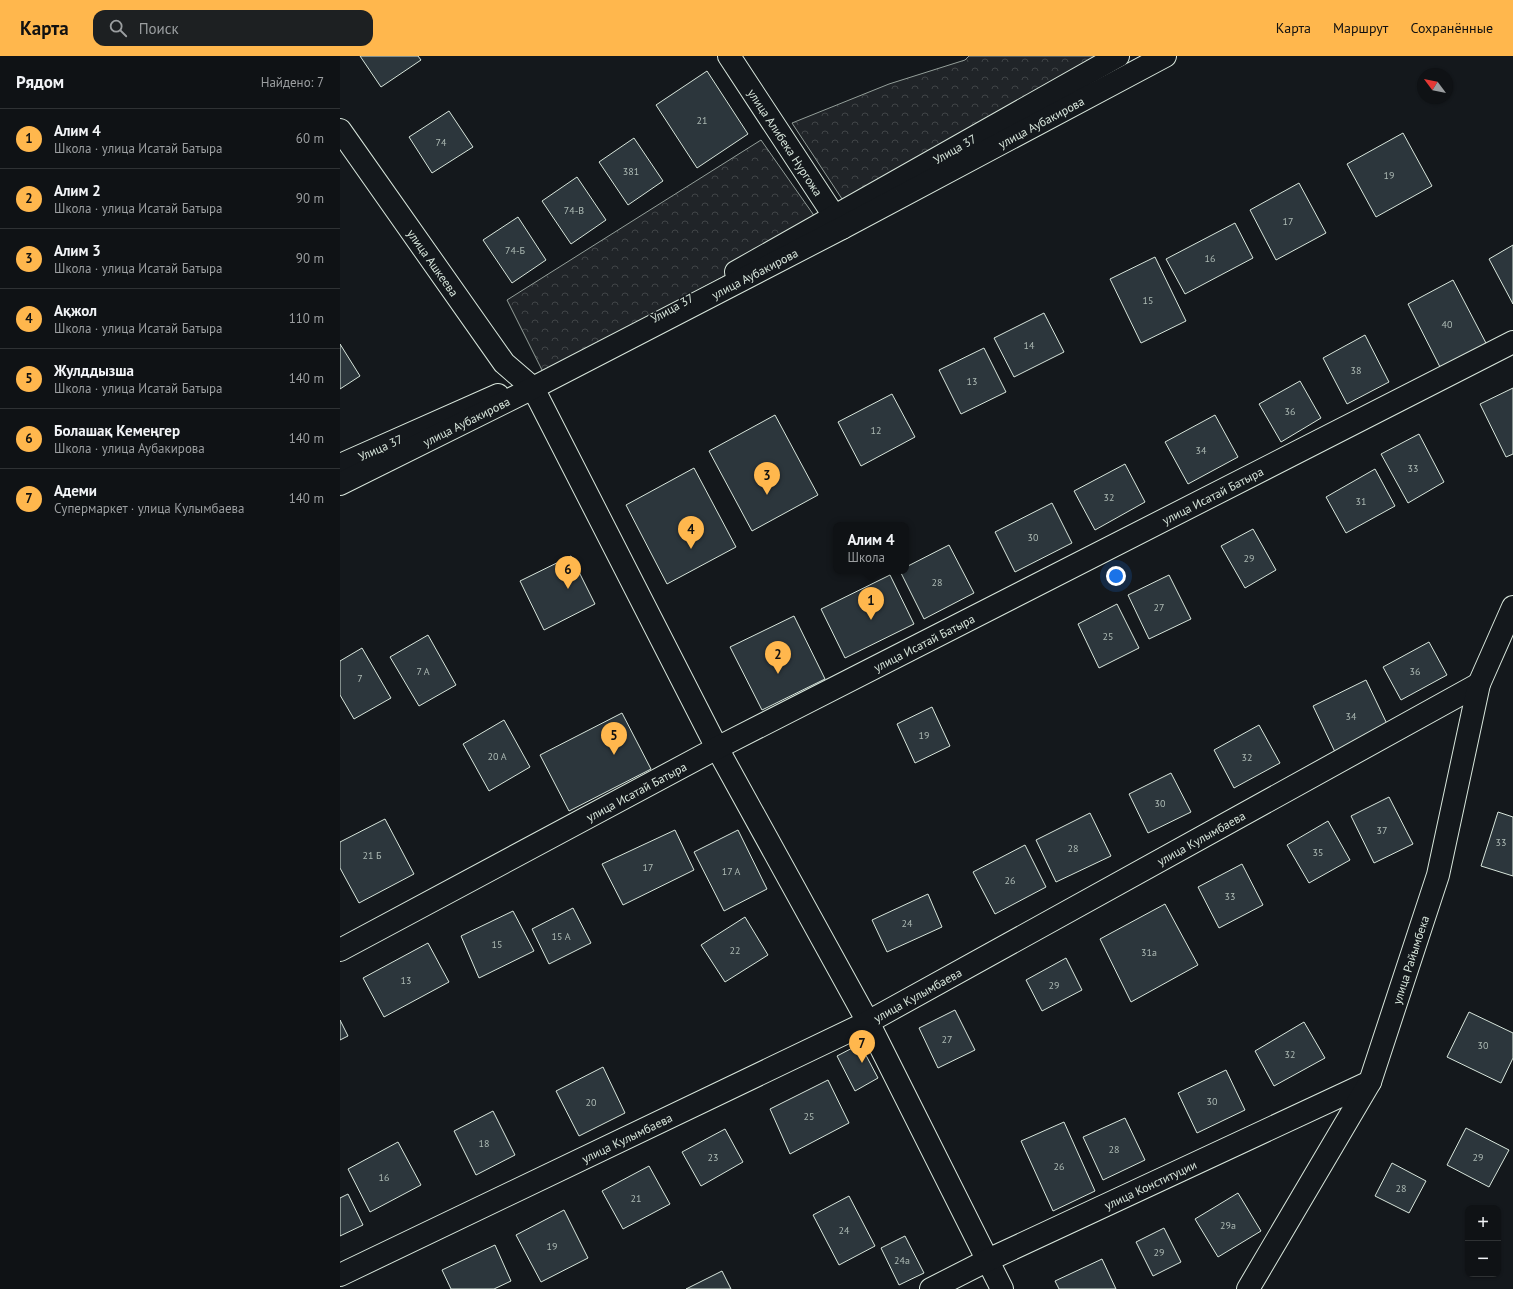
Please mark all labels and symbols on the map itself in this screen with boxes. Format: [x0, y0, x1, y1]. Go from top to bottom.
north arrow [1417, 68, 1453, 104]
street label: улица Алибека Нургожа [745, 86, 826, 199]
street label: улица Аубакирова [995, 93, 1087, 151]
house number: 21 [697, 114, 707, 127]
street label: Улица 37 [930, 130, 979, 167]
house number: 74 [436, 136, 447, 149]
house number: 381 [623, 165, 639, 178]
house number: 19 [1384, 169, 1394, 182]
house number: 74-В [564, 204, 584, 217]
house number: 17 [1283, 215, 1293, 228]
street label: улица Ашкеева [404, 226, 462, 299]
house number: 74-Б [505, 244, 525, 257]
street label: улица Аубакирова [709, 245, 800, 302]
house number: 16 [1205, 252, 1215, 265]
street label: Улица 37 [648, 290, 696, 326]
house number: 15 [1143, 294, 1153, 307]
house number: 40 [1442, 318, 1453, 331]
house number: 14 [1024, 339, 1035, 352]
house number: 38 [1351, 364, 1361, 377]
house number: 13 [967, 375, 977, 388]
street label: улица Аубакирова [420, 393, 512, 449]
house number: 36 [1285, 405, 1295, 418]
house number: 12 [871, 424, 881, 437]
street label: Улица 37 [356, 431, 405, 464]
house number: 34 [1196, 444, 1207, 457]
pin: 3 [754, 462, 780, 495]
house number: 33 [1408, 462, 1418, 475]
street label: улица Исатай Батыра [1159, 463, 1266, 527]
house number: 32 [1104, 491, 1114, 504]
house number: 31 [1356, 495, 1366, 508]
pin: 4 [678, 516, 704, 549]
house number: 30 [1028, 531, 1039, 544]
house number: 29 [1244, 552, 1254, 565]
pin: 6 [555, 556, 581, 589]
your location [1106, 566, 1126, 586]
house number: 28 [932, 576, 942, 589]
pin: 1 [858, 587, 884, 620]
house number: 27 [1154, 601, 1164, 614]
street label: улица Исатай Батыра [871, 610, 977, 674]
house number: 25 [1103, 630, 1113, 643]
pin: 2 [765, 641, 791, 674]
house number: 7 А [416, 665, 430, 678]
house number: 36 [1410, 665, 1420, 678]
house number: 7 [357, 672, 363, 685]
house number: 34 [1346, 710, 1357, 723]
pin: 5 [601, 722, 627, 755]
house number: 19 [919, 729, 929, 742]
house number: 20 А [487, 750, 507, 763]
house number: 32 [1242, 751, 1252, 764]
street label: улица Исатай Батыра [583, 758, 689, 824]
house number: 30 [1155, 797, 1166, 810]
street label: улица Кулымбаева [1154, 807, 1248, 868]
house number: 37 [1377, 824, 1387, 837]
house number: 33 [1496, 836, 1506, 849]
house number: 28 [1068, 842, 1078, 855]
house number: 35 [1313, 846, 1323, 859]
house number: 21 Б [362, 849, 382, 862]
house number: 17 [643, 861, 653, 874]
house number: 17 А [722, 865, 740, 878]
house number: 26 [1005, 874, 1015, 887]
house number: 33 [1225, 890, 1235, 903]
street label: улица Райымбека [1389, 913, 1432, 1006]
house number: 24 [902, 917, 913, 930]
house number: 15 А [551, 930, 571, 943]
house number: 15 [492, 938, 502, 951]
house number: 22 [730, 944, 740, 957]
house number: 31а [1141, 946, 1157, 959]
street label: улица Кулымбаева [871, 964, 964, 1025]
house number: 13 [401, 974, 411, 987]
house number: 29 [1049, 979, 1059, 992]
pin: 7 [849, 1030, 875, 1063]
house number: 27 [942, 1033, 952, 1046]
house number: 30 [1478, 1039, 1489, 1052]
house number: 32 [1285, 1048, 1295, 1061]
house number: 30 [1207, 1095, 1218, 1108]
house number: 20 [586, 1096, 597, 1109]
street label: улица Кулымбаева [579, 1109, 675, 1166]
house number: 25 [804, 1110, 814, 1123]
house number: 18 [479, 1137, 489, 1150]
house number: 28 [1109, 1143, 1119, 1156]
house number: 23 [708, 1151, 718, 1164]
house number: 29 [1473, 1151, 1483, 1164]
street label: улица Конституции [1102, 1156, 1199, 1212]
house number: 26 [1054, 1160, 1064, 1173]
house number: 16 [379, 1171, 389, 1184]
house number: 28 [1396, 1182, 1406, 1195]
house number: 21 [631, 1192, 641, 1205]
house number: 29а [1220, 1219, 1236, 1232]
house number: 24 [839, 1224, 850, 1237]
house number: 19 [547, 1240, 557, 1253]
house number: 29 [1154, 1246, 1164, 1259]
house number: 24а [894, 1254, 910, 1267]

